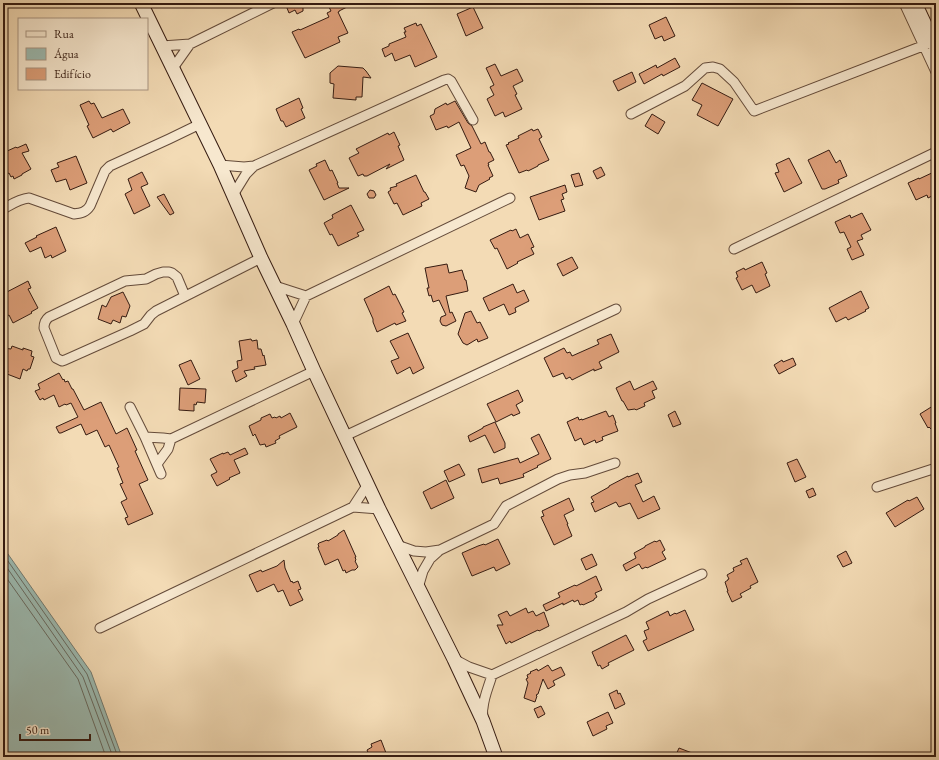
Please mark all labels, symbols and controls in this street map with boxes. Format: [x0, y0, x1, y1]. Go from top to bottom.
legend [18, 18, 148, 90]
text: Rua [54, 26, 74, 42]
text: Água [53, 46, 79, 62]
text: Edifício [54, 66, 91, 82]
scale bar [20, 716, 90, 742]
text: 50 m [26, 722, 50, 738]

